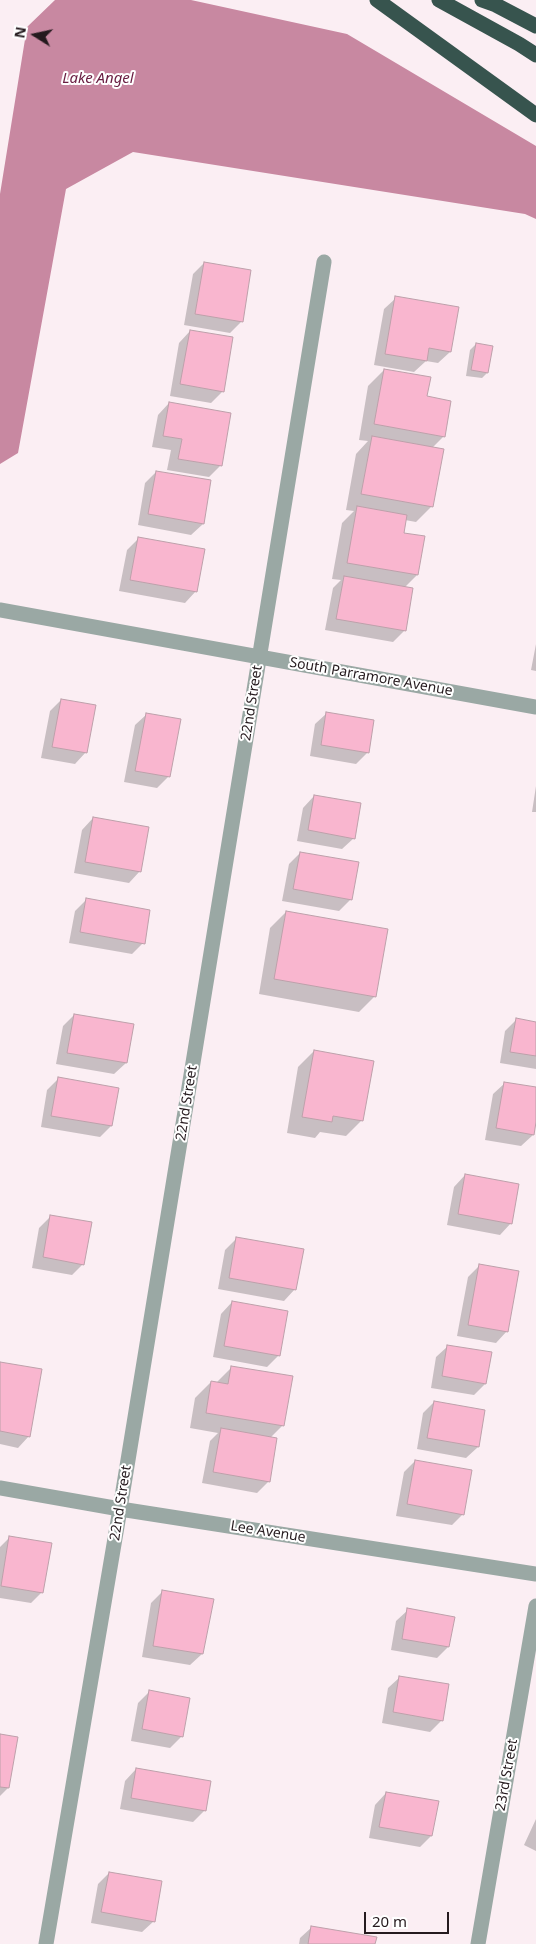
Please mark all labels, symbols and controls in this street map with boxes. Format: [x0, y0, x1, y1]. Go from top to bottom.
north arrow [10, 10, 60, 60]
text: N [9, 25, 30, 40]
water label: Lake Angel [62, 70, 134, 88]
street label: South Parramore Avenue [288, 654, 454, 700]
street label: 22nd Street [238, 664, 266, 742]
street label: 22nd Street [173, 1064, 201, 1142]
street label: 22nd Street [107, 1464, 135, 1542]
street label: Lee Avenue [229, 1518, 307, 1546]
street label: 23rd Street [492, 1738, 522, 1812]
scale bar [366, 1902, 451, 1934]
text: 20 m [372, 1911, 407, 1931]

